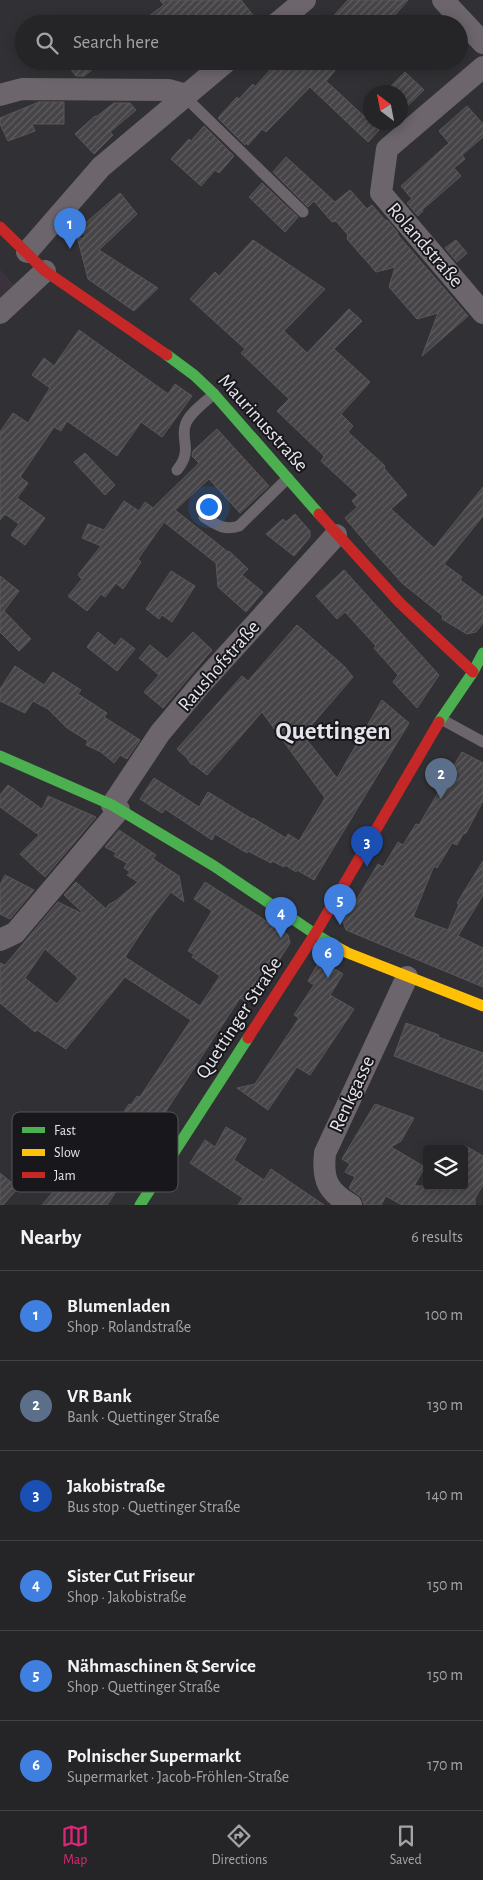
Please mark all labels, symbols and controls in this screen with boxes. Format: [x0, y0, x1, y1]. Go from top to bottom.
search box [15, 15, 468, 70]
icon: search [33, 29, 61, 57]
text: Search here [73, 33, 159, 52]
north arrow [363, 85, 408, 130]
street label: Rolandstraße [383, 199, 467, 291]
pin: 1 [54, 208, 86, 249]
street label: Maurinusstraße [214, 370, 312, 476]
your location [196, 494, 222, 520]
street label: Raushofstraße [174, 617, 264, 715]
district label: Quettingen [275, 719, 391, 744]
pin: 2 [425, 758, 457, 799]
pin: 3 [351, 826, 383, 867]
pin: 5 [324, 884, 356, 925]
pin: 4 [265, 897, 297, 938]
pin: 6 [312, 937, 344, 978]
street label: Quettinger Straße [192, 954, 286, 1082]
street label: Renkgasse [326, 1053, 378, 1135]
legend [12, 1112, 178, 1192]
text: Fast [54, 1124, 76, 1138]
map controls [423, 1145, 468, 1190]
button: layers [423, 1145, 468, 1190]
text: Slow [54, 1146, 81, 1160]
text: Jam [54, 1169, 76, 1183]
text: Nearby [20, 1227, 81, 1248]
text: 6 results [411, 1229, 463, 1245]
text: Blumenladen [67, 1297, 170, 1316]
text: 1 [33, 1307, 39, 1323]
text: 100 m [425, 1307, 463, 1323]
text: Shop · Rolandstraße [67, 1319, 191, 1335]
text: VR Bank [67, 1387, 132, 1406]
text: 2 [32, 1397, 40, 1413]
text: 130 m [427, 1397, 463, 1413]
text: Bank · Quettinger Straße [67, 1409, 220, 1425]
text: Jakobistraße [67, 1477, 165, 1496]
text: 3 [33, 1487, 39, 1503]
text: 140 m [426, 1487, 463, 1503]
text: Bus stop · Quettinger Straße [67, 1499, 240, 1515]
text: Sister Cut Friseur [67, 1567, 195, 1586]
text: 4 [32, 1577, 40, 1593]
text: 150 m [427, 1577, 463, 1593]
text: Shop · Jakobistraße [67, 1589, 186, 1605]
text: Nähmaschinen & Service [67, 1657, 256, 1676]
text: 5 [33, 1667, 39, 1683]
text: 150 m [427, 1667, 463, 1683]
text: Shop · Quettinger Straße [67, 1679, 220, 1695]
text: Polnischer Supermarkt [67, 1747, 241, 1766]
text: 6 [32, 1757, 40, 1773]
text: 170 m [427, 1757, 463, 1773]
text: Supermarket · Jacob-Fröhlen-Straße [67, 1769, 289, 1785]
tab: Map [61, 1822, 89, 1869]
tab: Directions [212, 1822, 267, 1869]
tab: Saved [390, 1822, 422, 1869]

